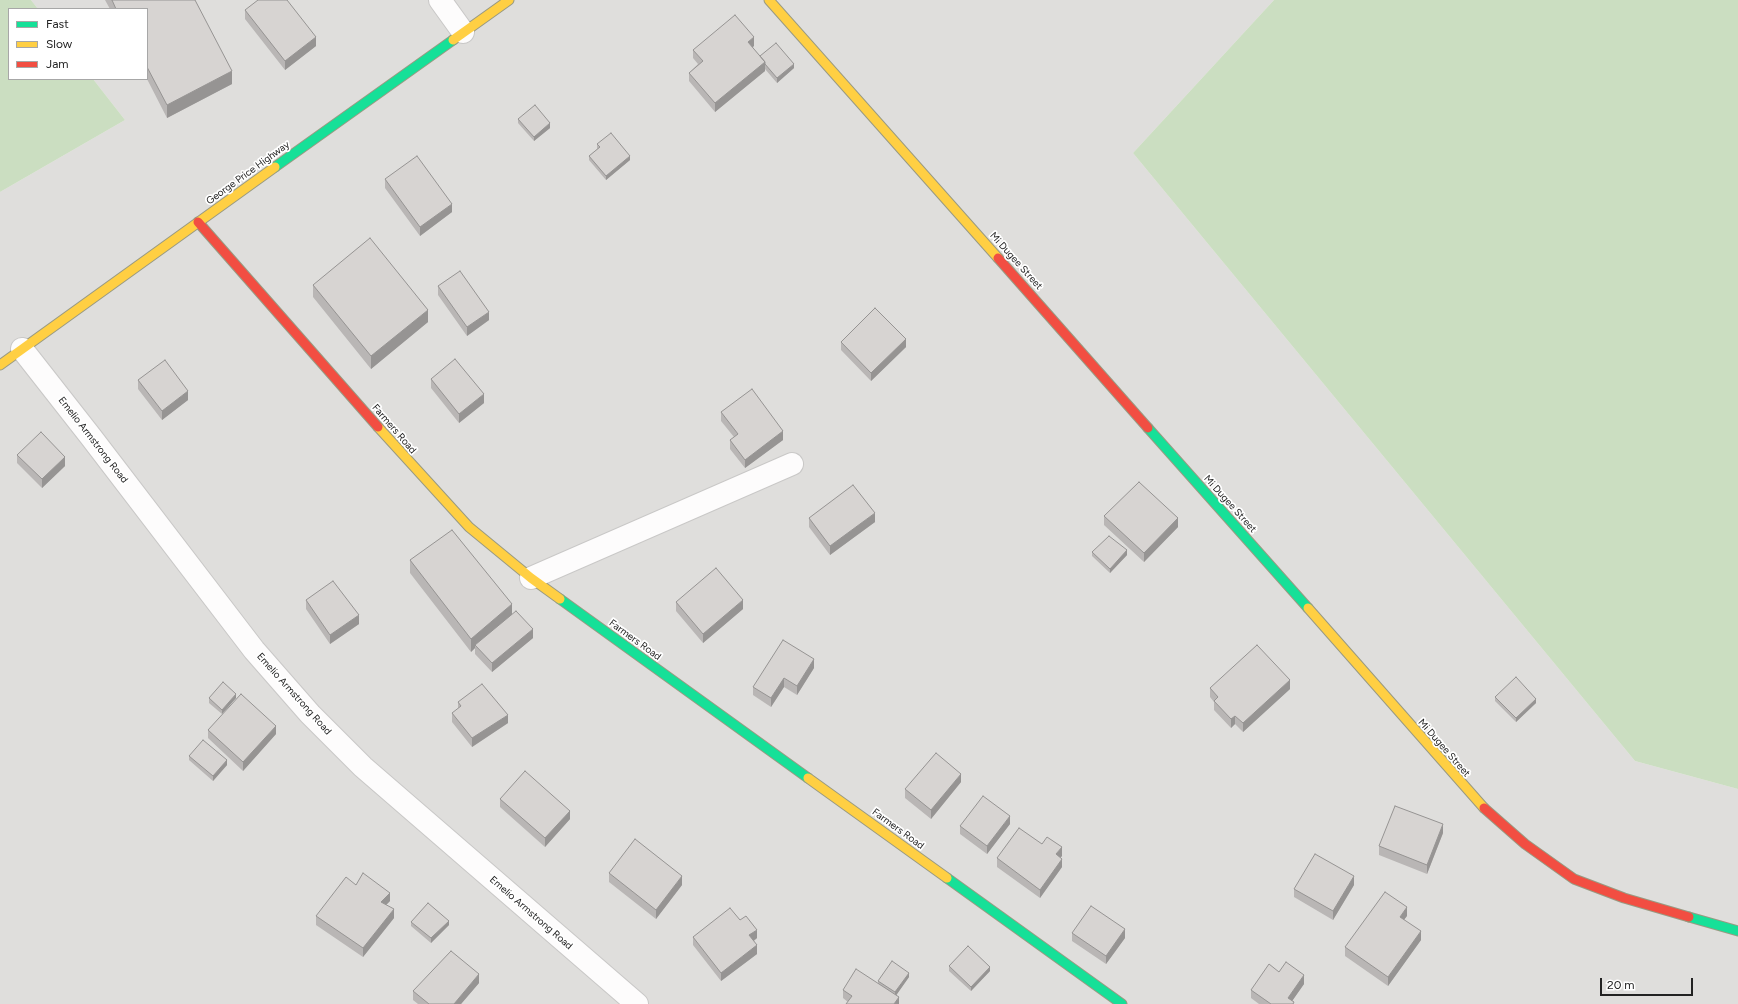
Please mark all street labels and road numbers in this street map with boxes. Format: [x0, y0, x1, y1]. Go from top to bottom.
street label: George Price Highway [204, 139, 292, 207]
street label: Mi Dugee Street [987, 230, 1045, 292]
street label: Emelio Armstrong Road [56, 395, 130, 485]
street label: Farmers Road [369, 402, 419, 456]
street label: Mi Dugee Street [1201, 473, 1259, 535]
street label: Farmers Road [607, 617, 663, 663]
street label: Emelio Armstrong Road [254, 651, 334, 737]
street label: Mi Dugee Street [1416, 717, 1472, 779]
street label: Farmers Road [870, 806, 926, 852]
street label: Emelio Armstrong Road [487, 874, 575, 952]

